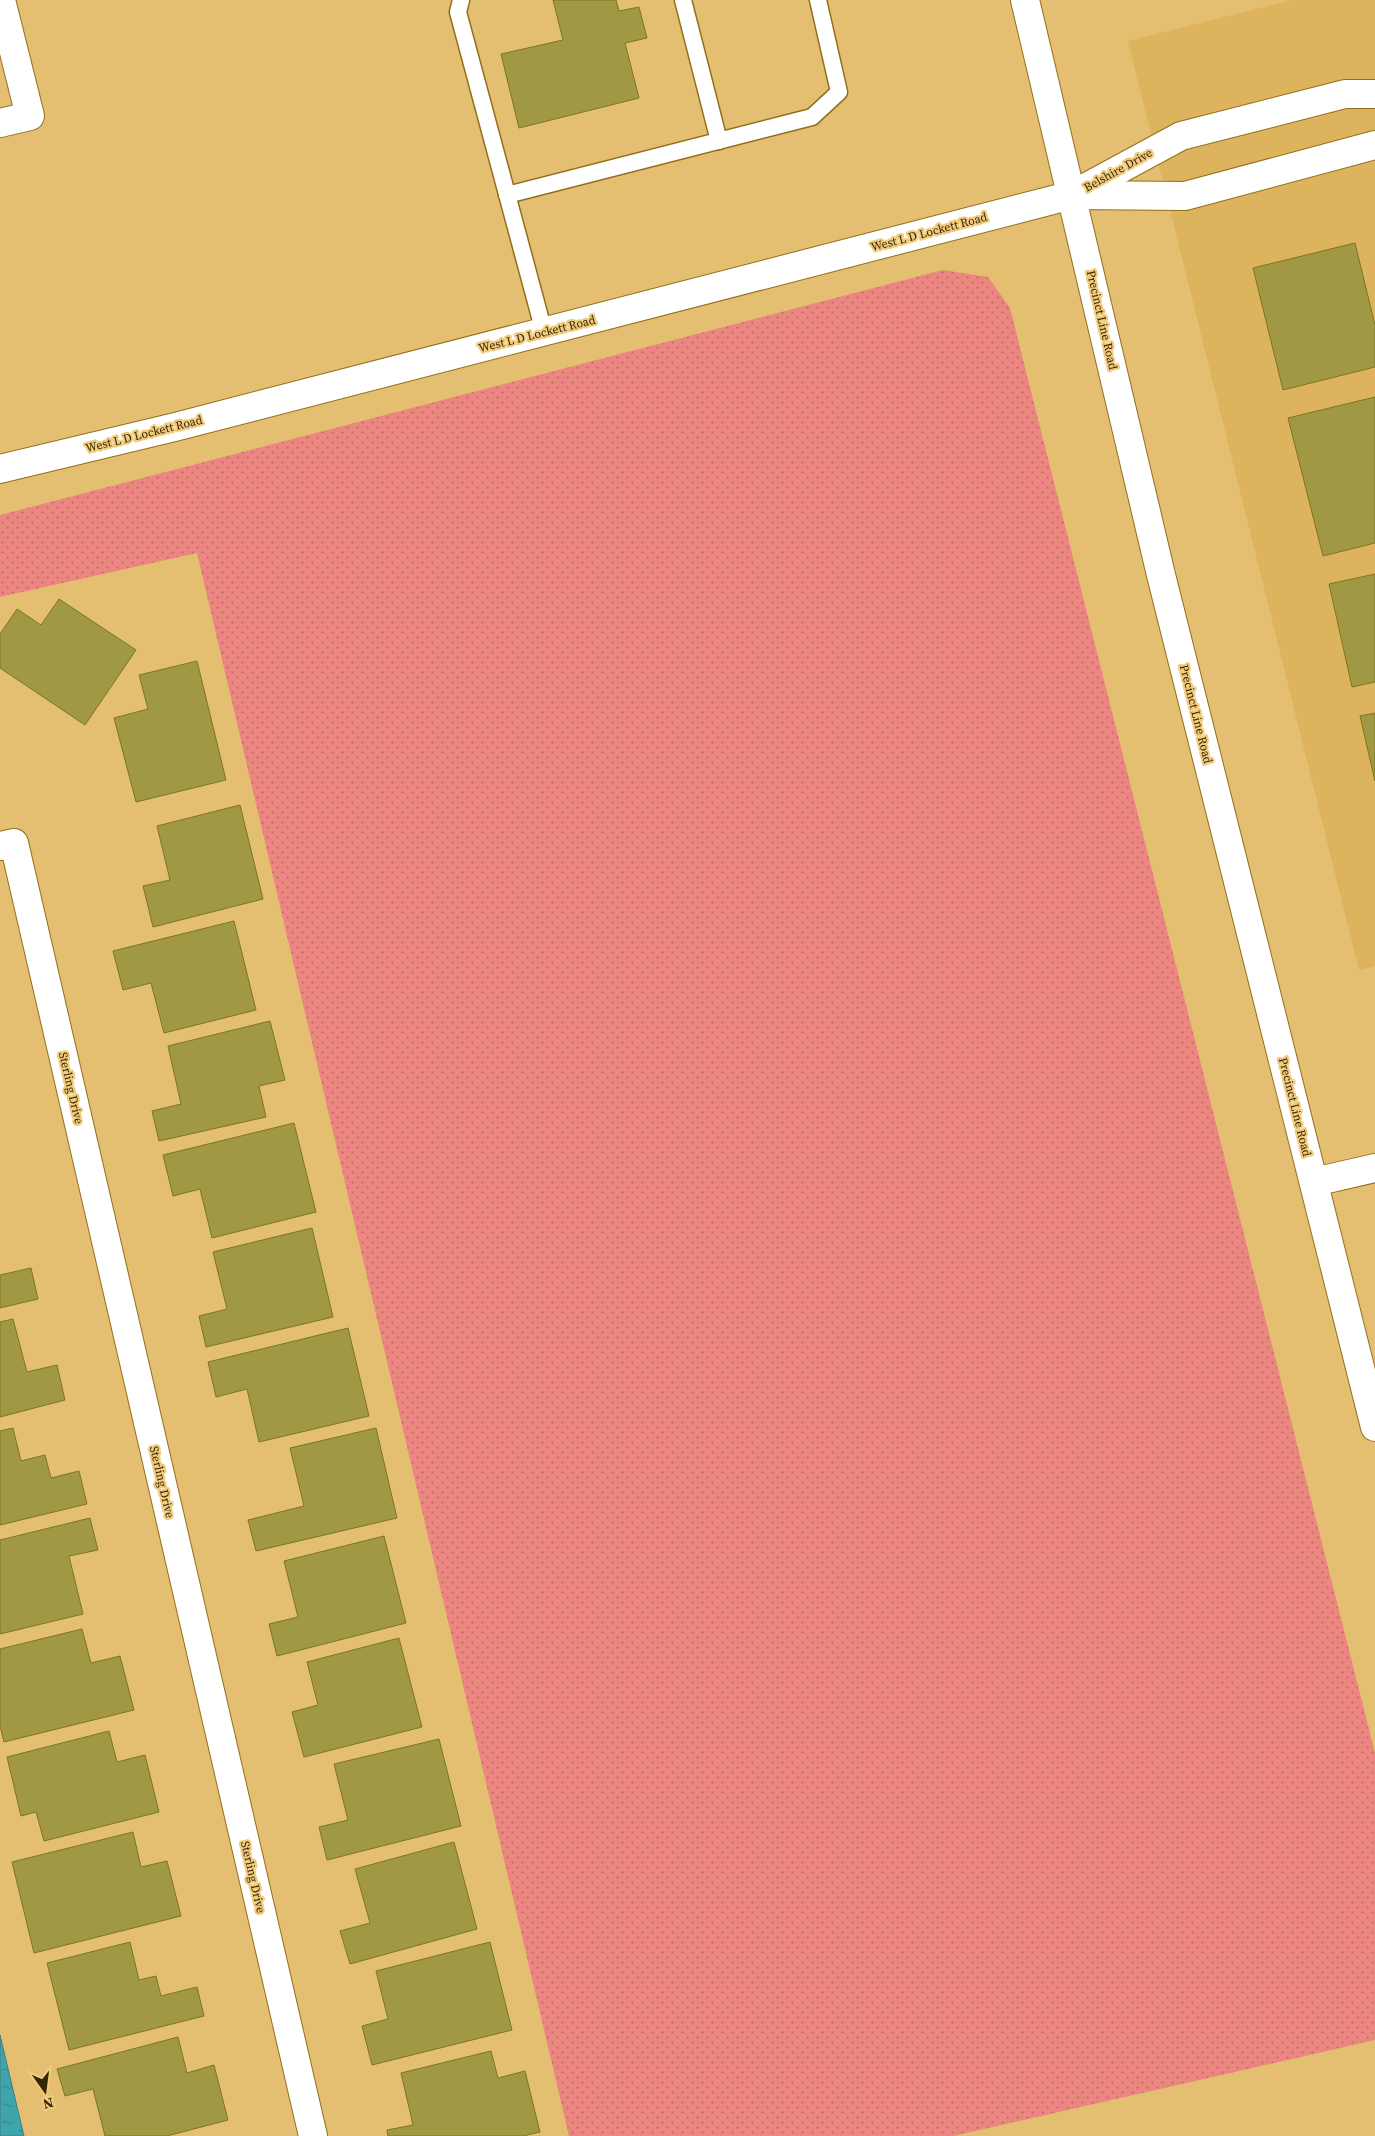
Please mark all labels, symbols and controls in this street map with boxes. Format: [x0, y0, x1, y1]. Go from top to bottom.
street label: Belshire Drive [1081, 145, 1155, 195]
street label: West L D Lockett Road [869, 209, 989, 255]
street label: Precinct Line Road [1083, 269, 1121, 371]
street label: West L D Lockett Road [477, 312, 597, 356]
street label: West L D Lockett Road [84, 412, 204, 456]
street label: Precinct Line Road [1176, 663, 1216, 765]
street label: Sterling Drive [55, 1050, 87, 1126]
street label: Precinct Line Road [1275, 1056, 1315, 1158]
street label: Sterling Drive [146, 1444, 178, 1520]
street label: Sterling Drive [237, 1839, 269, 1915]
north arrow [20, 2066, 70, 2116]
text: N [41, 2093, 56, 2115]

